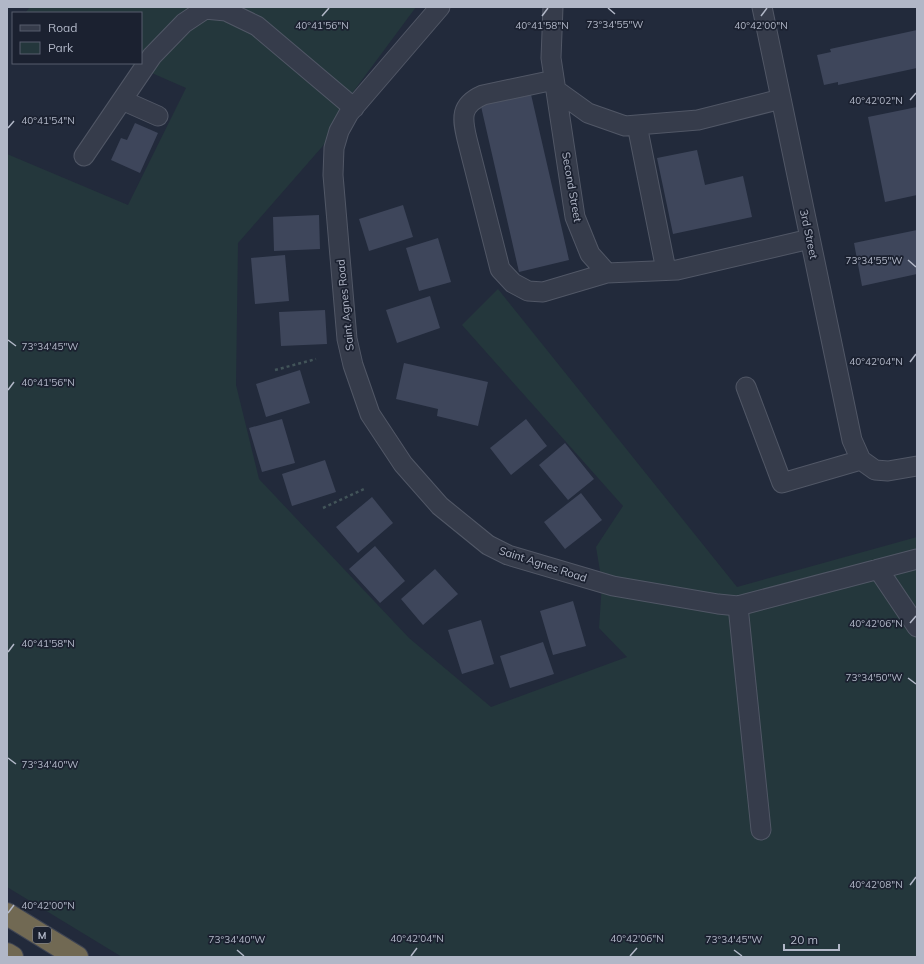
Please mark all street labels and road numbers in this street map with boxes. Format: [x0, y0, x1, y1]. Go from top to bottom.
street label: Second Street [559, 151, 585, 223]
street label: 3rd Street [797, 208, 821, 260]
street label: Saint Agnes Road [333, 259, 357, 351]
street label: Saint Agnes Road [497, 543, 589, 585]
road number: M [33, 927, 51, 943]

